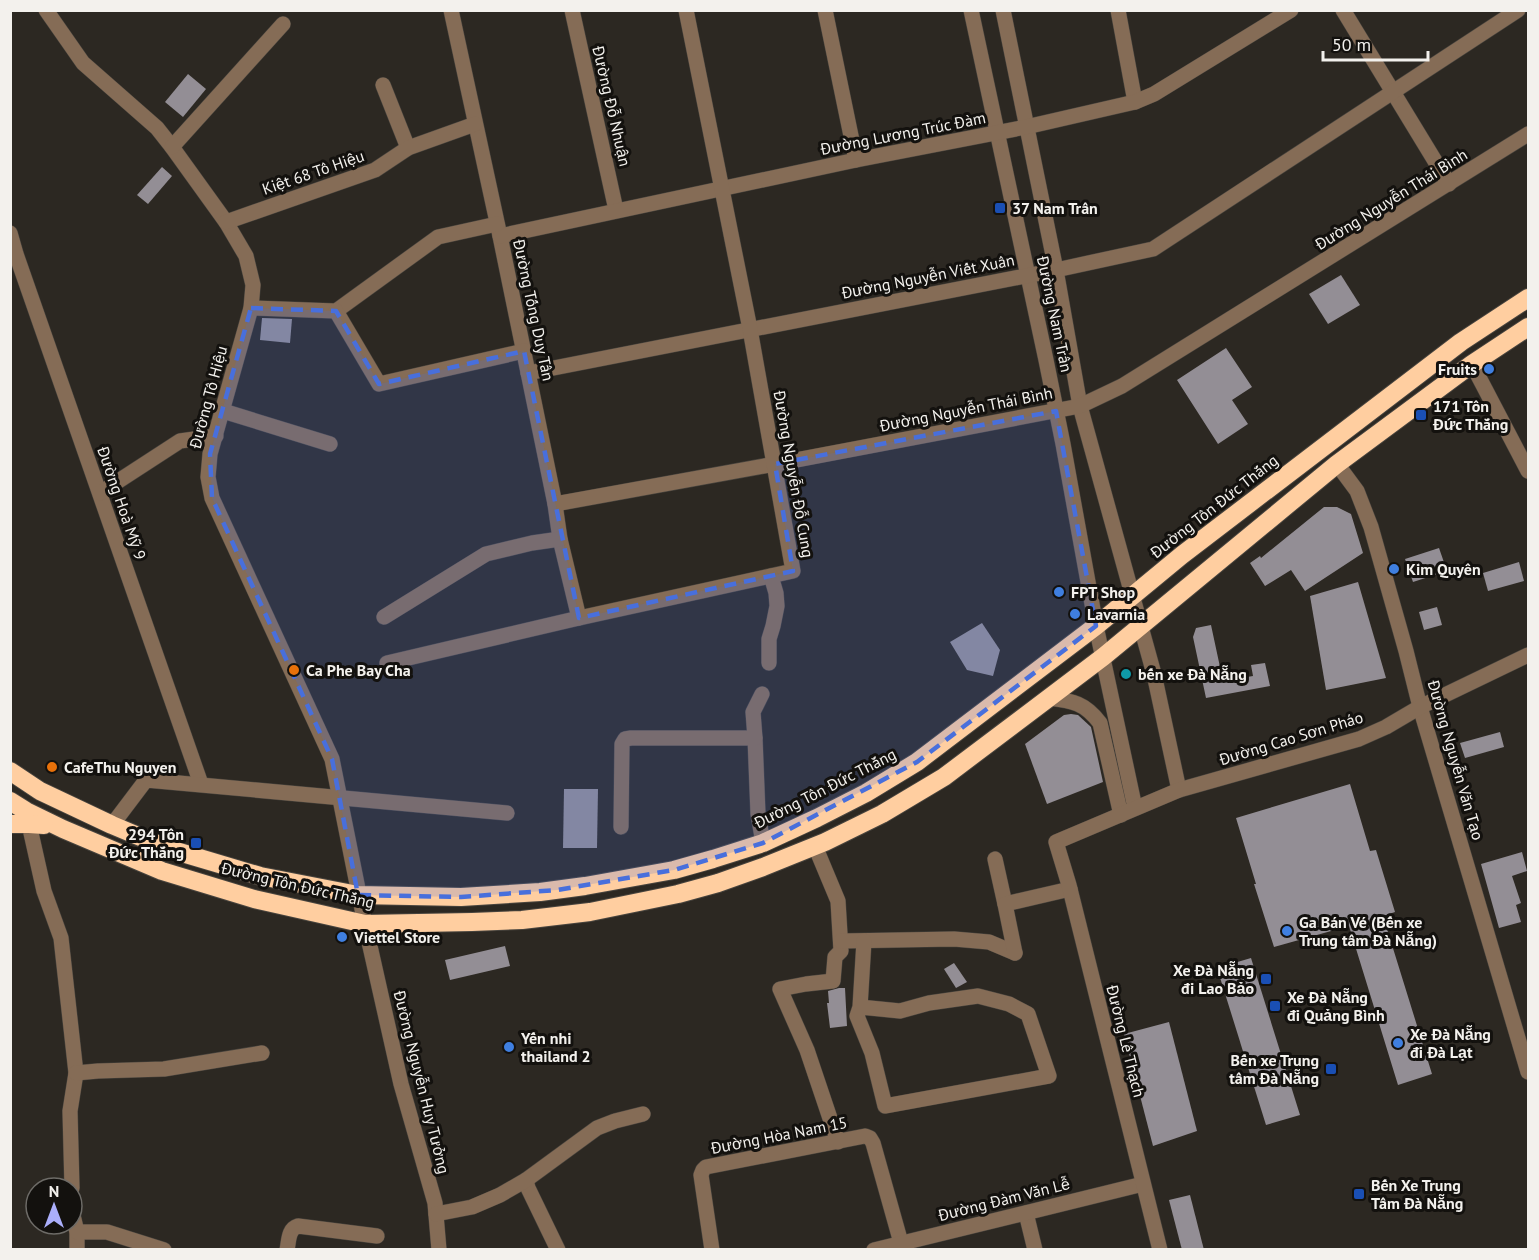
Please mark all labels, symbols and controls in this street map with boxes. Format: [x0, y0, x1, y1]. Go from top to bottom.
scale bar [1323, 24, 1428, 62]
text: 50 m [1332, 33, 1371, 56]
street label: Đường Đỗ Nhuận [588, 43, 636, 168]
street label: Đường Lương Trúc Đàm [818, 107, 987, 159]
street label: Đường Nguyễn Thái Bình [1310, 144, 1471, 255]
street label: Kiệt 68 Tô Hiệu [259, 145, 367, 199]
place label: 37 Nam Trân [1012, 198, 1098, 218]
marker: 37 Nam Trân [993, 201, 1007, 215]
street label: Đường Tống Duy Tân [509, 236, 559, 383]
street label: Đường Nguyễn Viết Xuân [839, 249, 1016, 303]
street label: Đường Nam Trân [1033, 253, 1077, 374]
street label: Đường Tô Hiệu [184, 343, 231, 452]
place label: Fruits [1438, 359, 1477, 379]
marker: Fruits [1482, 362, 1496, 376]
street label: Đường Nguyễn Thái Bình [877, 382, 1054, 436]
street label: Đường Nguyễn Đỗ Cung [769, 388, 819, 559]
place label: 171 Tôn Đức Thắng [1432, 396, 1508, 434]
marker: 171 Tôn Đức Thắng [1414, 408, 1428, 422]
street label: Đường Hoà Mỹ 9 [93, 443, 151, 562]
street label: Đường Tôn Đức Thắng [1145, 450, 1282, 563]
place label: Kim Quyên [1406, 559, 1481, 579]
marker: Kim Quyên [1387, 562, 1401, 576]
place label: FPT Shop [1071, 582, 1135, 602]
marker: FPT Shop [1052, 585, 1066, 599]
place label: Lavarnia [1087, 604, 1145, 624]
marker: Lavarnia [1068, 607, 1082, 621]
place label: Ca Phe Bay Cha [306, 660, 411, 680]
marker: Ca Phe Bay Cha [287, 663, 301, 677]
place label: bến xe Đà Nẵng [1138, 664, 1247, 684]
marker: bến xe Đà Nẵng [1119, 667, 1133, 681]
street label: Đường Nguyễn Văn Tạo [1423, 677, 1488, 842]
street label: Đường Cao Sơn Pháo [1216, 707, 1365, 770]
street label: Đường Tôn Đức Thắng [750, 744, 899, 833]
place label: CafeThu Nguyen [64, 757, 176, 777]
marker: CafeThu Nguyen [45, 760, 59, 774]
place label: 294 Tôn Đức Thắng [108, 824, 184, 862]
marker: 294 Tôn Đức Thắng [189, 836, 203, 850]
street label: Đường Tôn Đức Thắng [219, 857, 376, 912]
place label: Ga Bán Vé (Bến xe Trung tâm Đà Nẵng) [1299, 912, 1437, 950]
marker: Ga Bán Vé (Bến xe Trung tâm Đà Nẵng) [1280, 924, 1294, 938]
place label: Viettel Store [353, 927, 440, 947]
marker: Viettel Store [335, 930, 349, 944]
place label: Xe Đà Nẵng đi Lao Bảo [1173, 960, 1254, 998]
marker: Xe Đà Nẵng đi Lao Bảo [1259, 972, 1273, 986]
street label: Đường Lê Thạch [1102, 982, 1150, 1099]
street label: Đường Nguyễn Huy Tưởng [389, 987, 454, 1176]
place label: Xe Đà Nẵng đi Quảng Bình [1287, 987, 1385, 1025]
marker: Xe Đà Nẵng đi Quảng Bình [1268, 999, 1282, 1013]
place label: Xe Đà Nẵng đi Đà Lạt [1410, 1024, 1491, 1062]
place label: Yến nhi thailand 2 [520, 1028, 591, 1066]
marker: Xe Đà Nẵng đi Đà Lạt [1391, 1036, 1405, 1050]
marker: Yến nhi thailand 2 [502, 1040, 516, 1054]
place label: Bến xe Trung tâm Đà Nẵng [1229, 1050, 1319, 1088]
marker: Bến xe Trung tâm Đà Nẵng [1324, 1062, 1338, 1076]
street label: Đường Hòa Nam 15 [708, 1112, 849, 1158]
street label: Đường Đàm Văn Lễ [935, 1173, 1072, 1225]
place label: Bến Xe Trung Tâm Đà Nẵng [1371, 1175, 1463, 1213]
north arrow [24, 1176, 84, 1236]
text: N [49, 1181, 59, 1201]
marker: Bến Xe Trung Tâm Đà Nẵng [1352, 1187, 1366, 1201]

